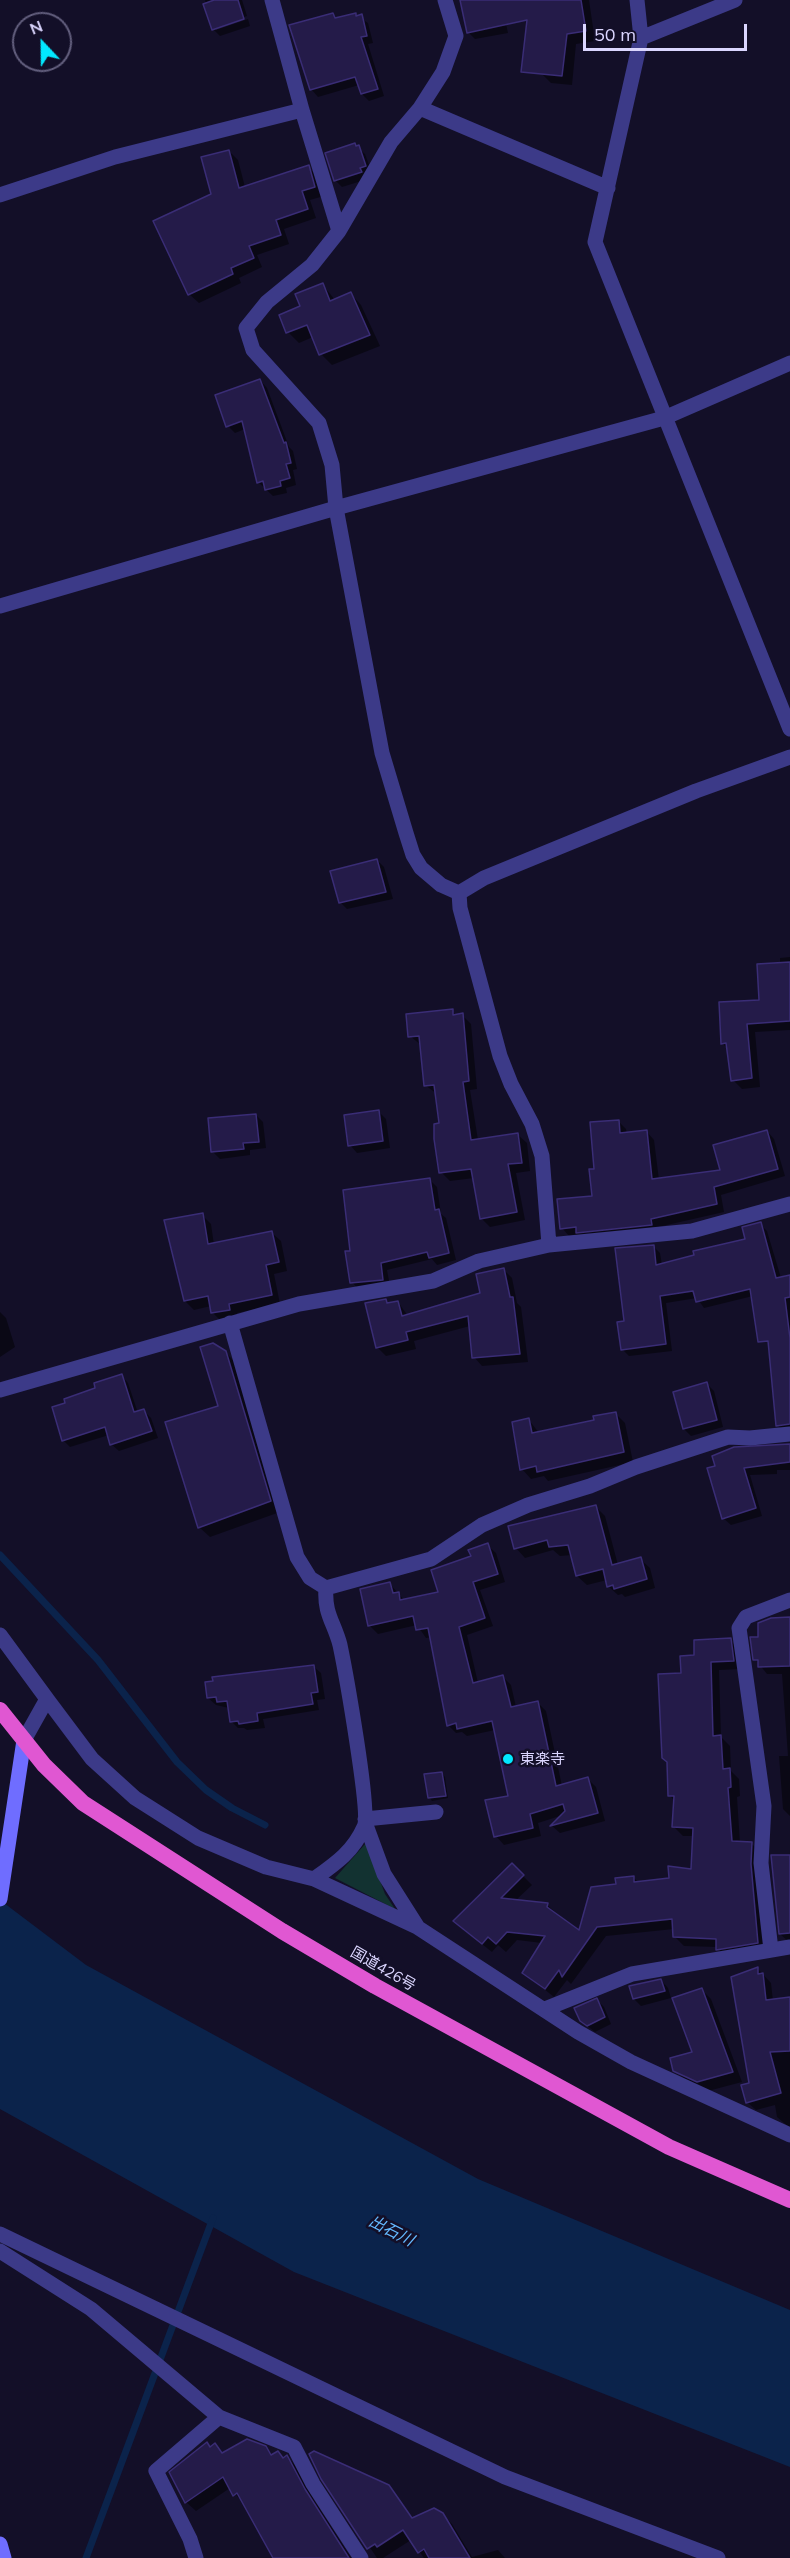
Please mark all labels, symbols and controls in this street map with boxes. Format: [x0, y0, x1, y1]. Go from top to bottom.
north arrow [12, 12, 72, 72]
scale bar [586, 12, 750, 50]
text: N [27, 16, 45, 39]
text: 50 m [594, 23, 636, 46]
place label: 東楽寺 [520, 1750, 565, 1768]
marker: 東楽寺 [501, 1752, 515, 1766]
street label: 国道426号 [347, 1943, 419, 1995]
water label: 出石川 [365, 2212, 417, 2250]

